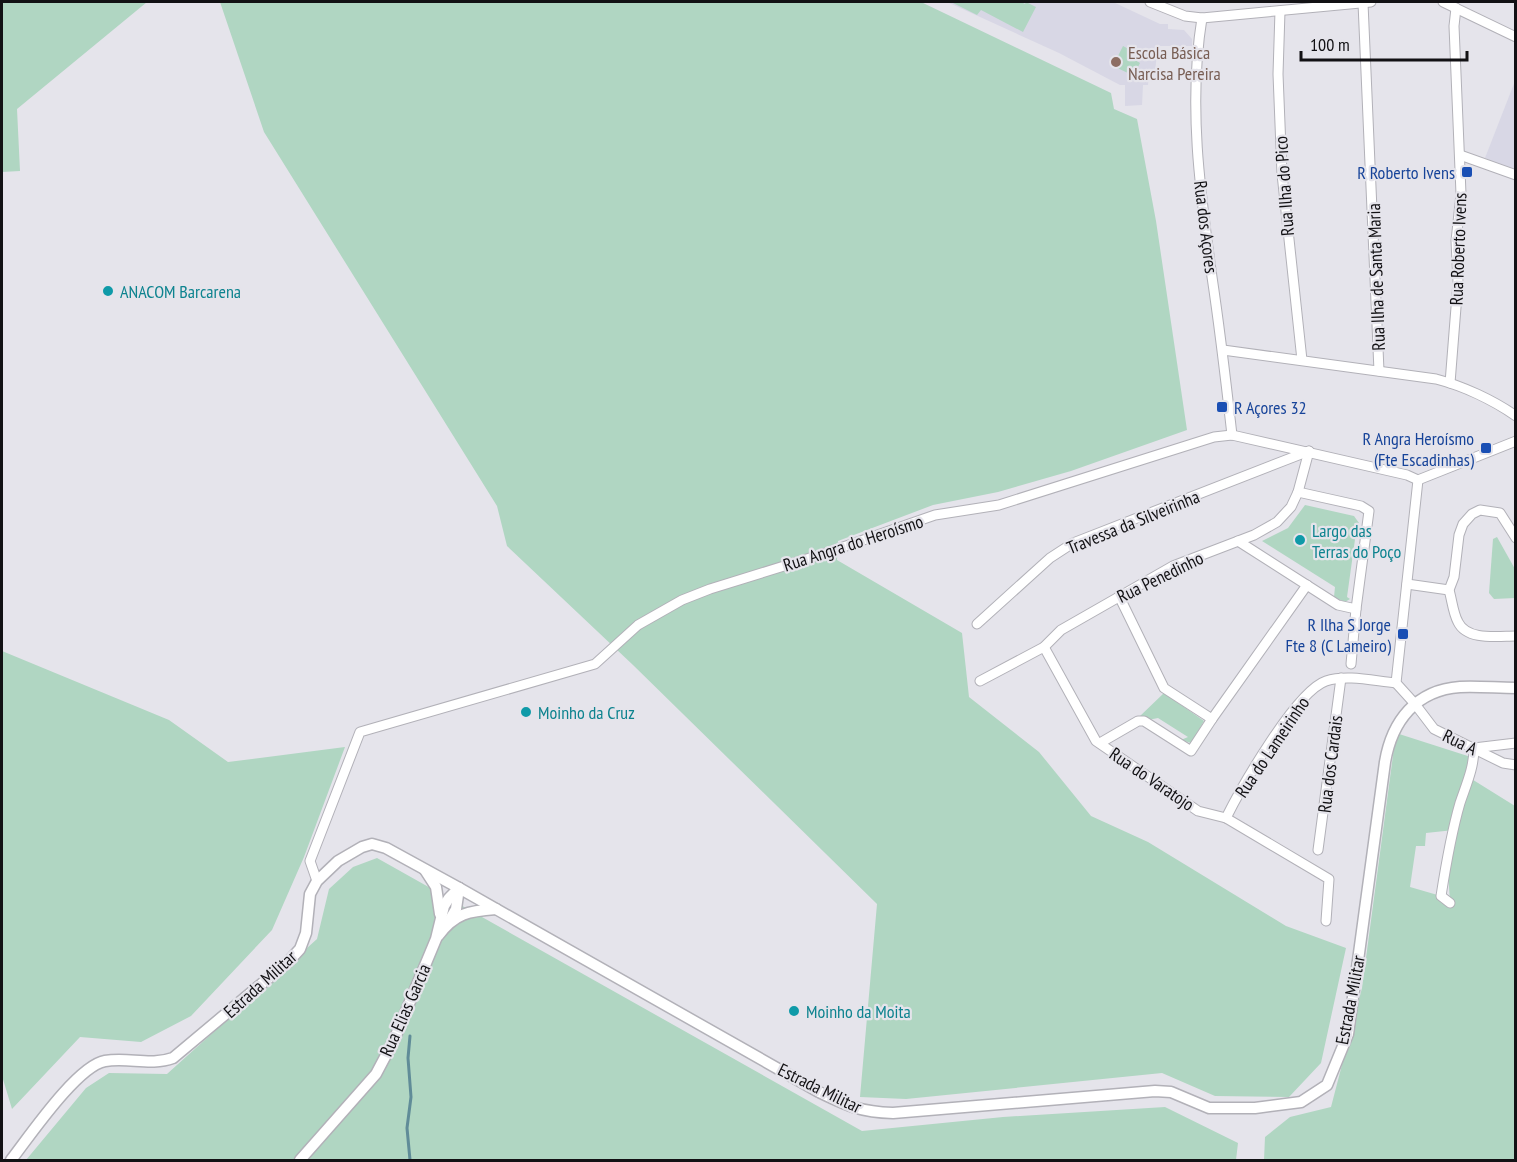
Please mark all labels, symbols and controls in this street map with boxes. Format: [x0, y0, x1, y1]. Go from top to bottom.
scale bar [1301, 24, 1468, 62]
text: 100 m [1310, 33, 1350, 56]
place label: Escola Básica Narcisa Pereira [1128, 41, 1221, 85]
marker: Escola Básica Narcisa Pereira [1109, 55, 1123, 69]
street label: Rua Ilha do Pico [1269, 135, 1299, 237]
place label: R Roberto Ivens [1357, 161, 1455, 184]
marker: R Roberto Ivens [1460, 165, 1474, 179]
street label: Rua dos Açores [1189, 179, 1223, 275]
street label: Rua Roberto Ivens [1445, 192, 1471, 306]
street label: Rua Ilha de Santa Maria [1362, 203, 1390, 351]
place label: ANACOM Barcarena [120, 280, 241, 303]
marker: ANACOM Barcarena [101, 284, 115, 298]
place label: R Açores 32 [1234, 396, 1307, 419]
marker: R Açores 32 [1215, 400, 1229, 414]
place label: R Angra Heroísmo (Fte Escadinhas) [1363, 427, 1475, 471]
marker: R Angra Heroísmo (Fte Escadinhas) [1479, 441, 1493, 455]
street label: Travessa da Silveirinha [1063, 485, 1203, 559]
street label: Rua Angra do Heroísmo [780, 509, 926, 576]
place label: Largo das Terras do Poço [1312, 519, 1401, 563]
marker: Largo das Terras do Poço [1293, 533, 1307, 547]
street label: Rua Penedinho [1113, 546, 1207, 608]
place label: R Ilha S Jorge Fte 8 (C Lameiro) [1286, 613, 1392, 657]
marker: R Ilha S Jorge Fte 8 (C Lameiro) [1396, 627, 1410, 641]
street label: Rua do Lameirinho [1230, 692, 1314, 802]
place label: Moinho da Cruz [538, 701, 635, 724]
marker: Moinho da Cruz [519, 705, 533, 719]
street label: Rua dos Cardais [1313, 714, 1347, 814]
street label: Rua A [1439, 724, 1481, 760]
street label: Rua do Varatojo [1105, 742, 1199, 816]
street label: Estrada Militar [219, 945, 301, 1023]
street label: Estrada Militar [1330, 953, 1370, 1046]
street label: Rua Elias Garcia [374, 960, 436, 1060]
place label: Moinho da Moita [806, 1000, 911, 1023]
marker: Moinho da Moita [787, 1004, 801, 1018]
street label: Estrada Militar [774, 1058, 866, 1118]

